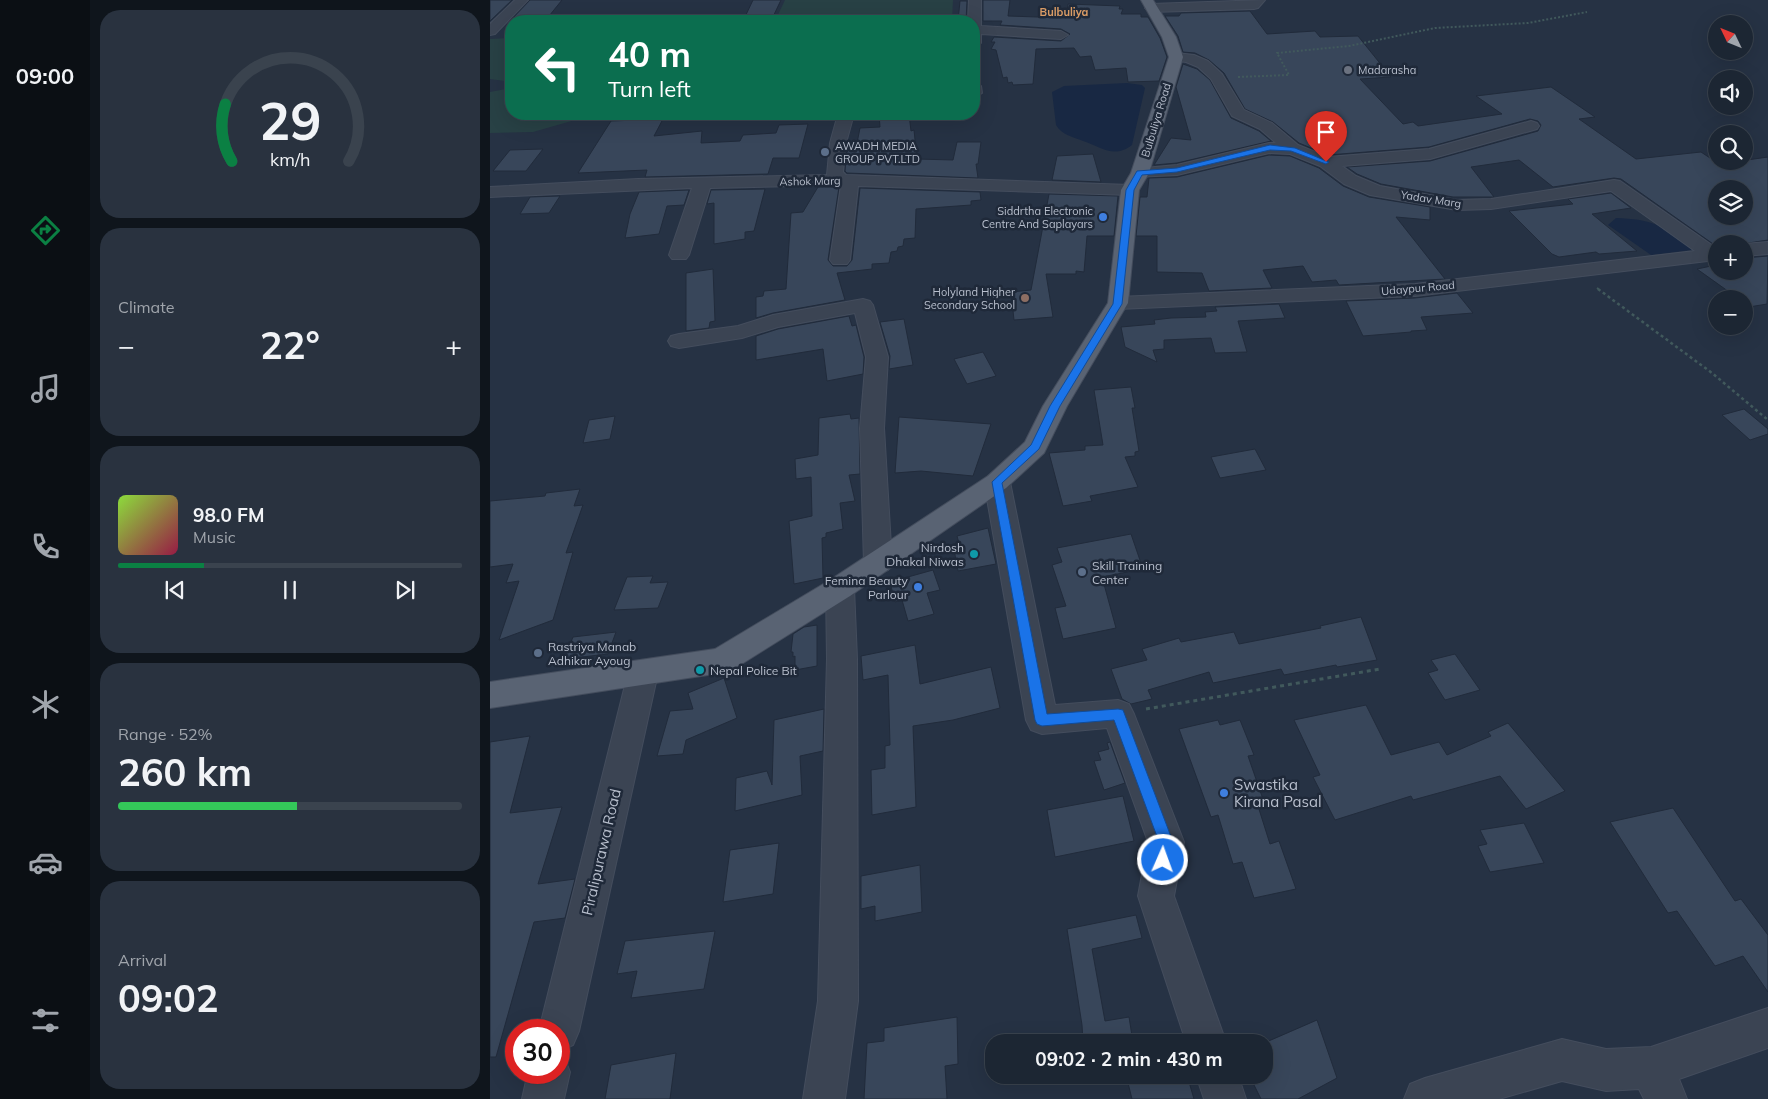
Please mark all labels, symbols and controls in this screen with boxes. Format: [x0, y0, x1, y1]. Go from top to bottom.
district label: Bulbuliya [1040, 5, 1089, 19]
north arrow [1708, 15, 1752, 60]
map controls [1708, 15, 1753, 335]
text: 40 m [608, 32, 691, 76]
icon: left [525, 35, 590, 100]
text: 09:00 [16, 62, 74, 90]
place label: Madarasha [1358, 63, 1416, 77]
marker: Madarasha [1342, 64, 1354, 76]
button: sound [1708, 70, 1753, 115]
text: Turn left [608, 75, 691, 103]
street label: Bulbuliya Road [1138, 81, 1174, 159]
text: 29 [259, 88, 321, 153]
pin [1305, 111, 1347, 162]
icon: arrive [1312, 118, 1340, 146]
button: search [1708, 125, 1753, 170]
place label: AWADH MEDIA GROUP PVT.LTD [835, 139, 920, 166]
marker: AWADH MEDIA GROUP PVT.LTD [819, 146, 831, 158]
text: km/h [270, 148, 310, 170]
street label: Ashok Marg [779, 173, 841, 189]
button: layers [1708, 180, 1753, 225]
street label: Yadav Marg [1399, 187, 1462, 211]
place label: Siddrtha Electronic Centre And Saplayars [982, 204, 1094, 231]
marker: Siddrtha Electronic Centre And Saplayars [1097, 211, 1109, 223]
icon: directions [28, 213, 63, 248]
button: + [1708, 235, 1753, 280]
street label: Udaypur Road [1381, 278, 1455, 298]
place label: Holyland Higher Secondary School [924, 285, 1015, 312]
button: − [1708, 290, 1753, 335]
marker: Holyland Higher Secondary School [1019, 292, 1031, 304]
text: Climate [118, 297, 174, 317]
text: 22° [260, 321, 320, 369]
text: − [118, 328, 135, 363]
text: + [445, 328, 462, 363]
icon: music [28, 371, 63, 406]
text: 98.0 FM [193, 503, 265, 527]
text: Music [193, 527, 236, 547]
icon: phone [28, 529, 63, 564]
place label: Nirdosh Dhakal Niwas [886, 540, 964, 569]
marker: Nirdosh Dhakal Niwas [968, 548, 980, 560]
place label: Skill Training Center [1092, 558, 1162, 587]
marker: Skill Training Center [1076, 566, 1088, 578]
place label: Femina Beauty Parlour [825, 573, 909, 602]
icon: previous [161, 576, 189, 604]
icon: pause [276, 576, 304, 604]
icon: next [391, 576, 419, 604]
marker: Femina Beauty Parlour [912, 581, 924, 593]
place label: Rastriya Manab Adhikar Ayoug [548, 639, 636, 668]
marker: Rastriya Manab Adhikar Ayoug [532, 647, 544, 659]
place label: Nepal Police Bit [710, 663, 797, 678]
marker: Nepal Police Bit [694, 664, 706, 676]
icon: climate [28, 687, 63, 722]
text: Range · 52% [118, 724, 213, 744]
text: 260 km [118, 748, 252, 796]
place label: Swastika Kirana Pasal [1234, 775, 1322, 811]
street label: Piralipurawa Road [577, 787, 625, 917]
marker: Swastika Kirana Pasal [1218, 787, 1230, 799]
position arrow [1136, 833, 1188, 885]
icon: car [28, 845, 63, 880]
text: Arrival [118, 950, 167, 970]
text: 09:02 [118, 974, 219, 1022]
icon: filters [28, 1003, 63, 1038]
speed limit sign: 30 [505, 1019, 570, 1084]
text: 09:02 · 2 min · 430 m [1035, 1047, 1223, 1071]

